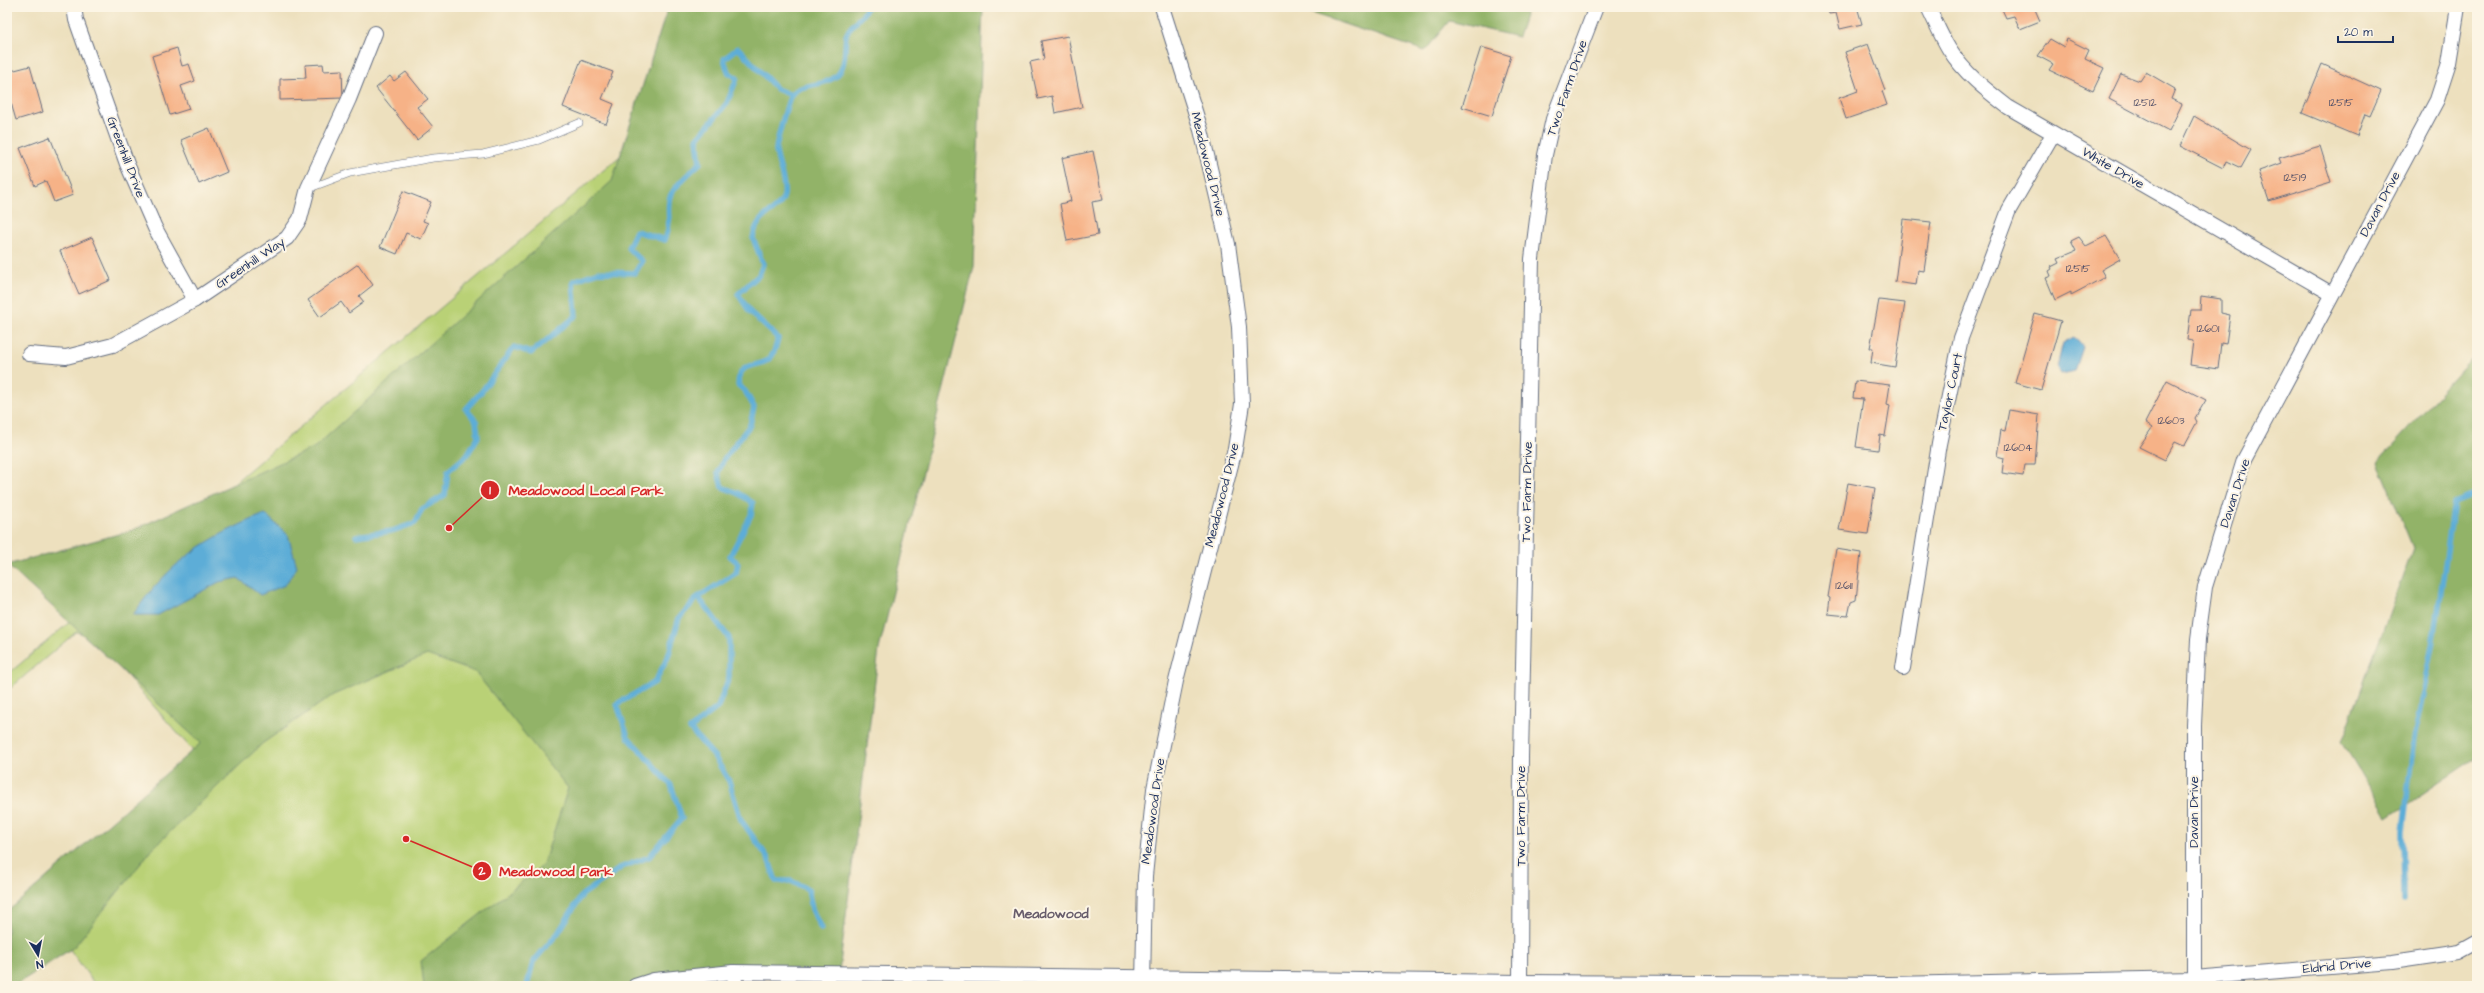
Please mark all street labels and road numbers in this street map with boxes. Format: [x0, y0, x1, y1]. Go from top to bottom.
street label: Two Farm Drive [1542, 38, 1592, 138]
street label: Meadowood Drive [1186, 110, 1230, 218]
street label: Greenhill Drive [102, 114, 150, 200]
street label: White Drive [2078, 143, 2148, 193]
street label: Davan Drive [2355, 168, 2405, 240]
street label: Greenhill Way [212, 233, 289, 294]
street label: Taylor Court [1933, 351, 1968, 433]
street label: Meadowood Drive [1200, 441, 1244, 549]
street label: Two Farm Drive [1517, 442, 1537, 542]
street label: Davan Drive [2215, 456, 2255, 530]
street label: Meadowood Drive [1137, 757, 1169, 865]
street label: Two Farm Drive [1512, 766, 1530, 866]
street label: Davan Drive [2185, 776, 2203, 848]
street label: Eldrid Drive [2302, 954, 2372, 978]

